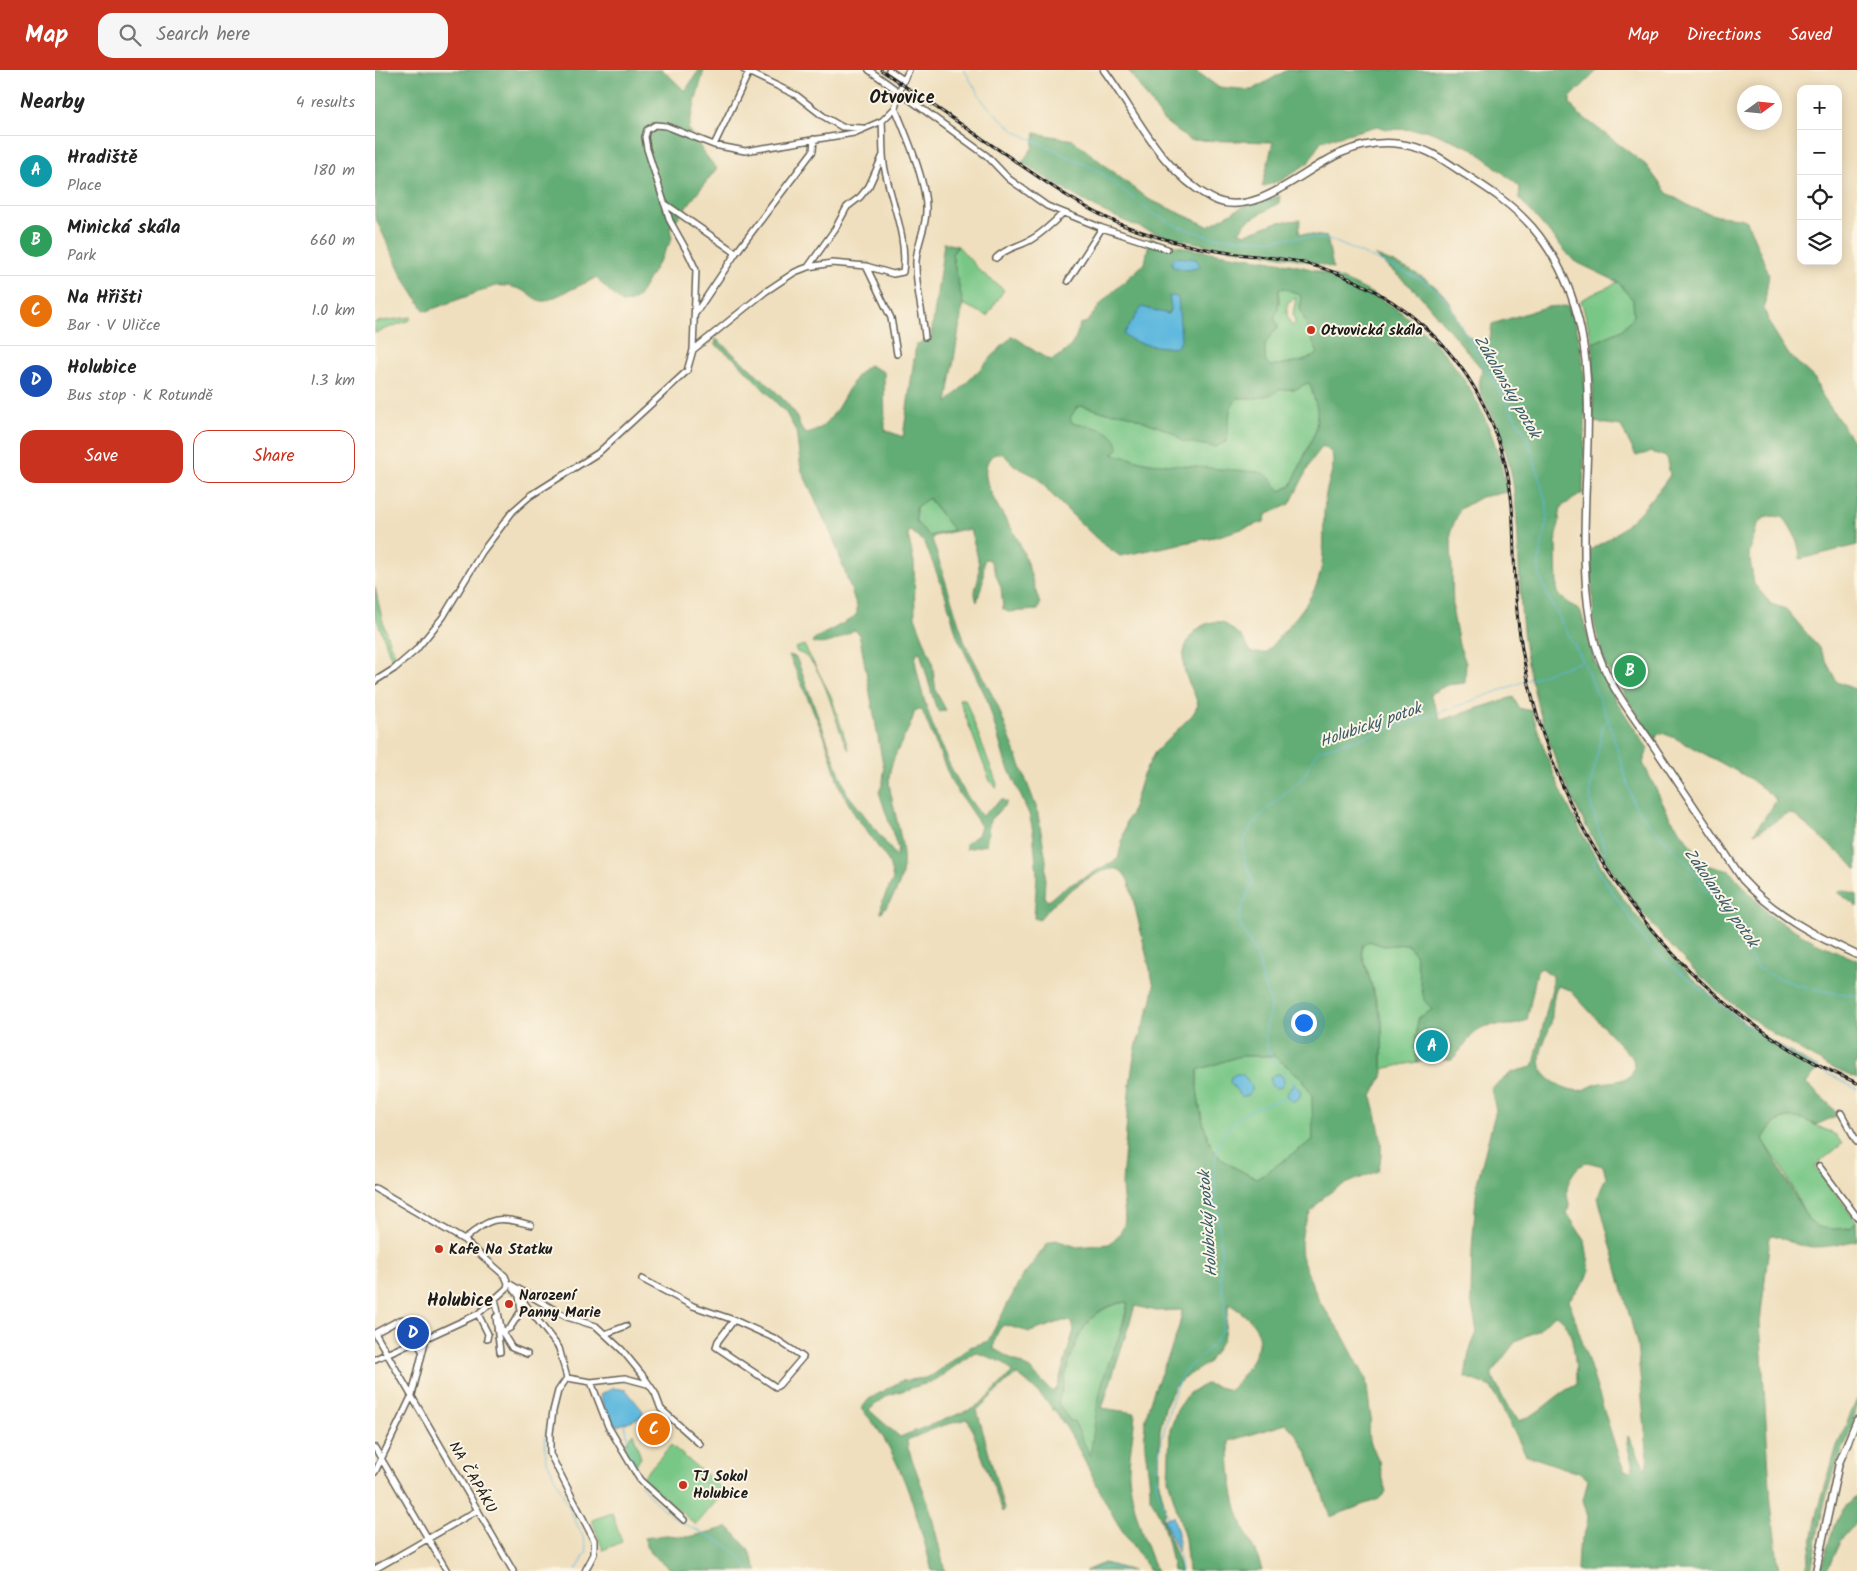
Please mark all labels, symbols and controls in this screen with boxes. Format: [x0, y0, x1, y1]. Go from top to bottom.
search box [98, 13, 448, 58]
text: Map [25, 16, 68, 55]
text: Search here [156, 20, 250, 50]
icon: search [116, 21, 144, 49]
text: Map [1627, 21, 1659, 50]
text: Directions [1687, 21, 1761, 50]
text: Saved [1789, 21, 1832, 50]
district label: Otvovice [870, 84, 935, 113]
north arrow [1737, 85, 1782, 130]
map controls [1797, 85, 1842, 265]
button: + [1797, 85, 1842, 130]
text: Nearby [20, 86, 85, 119]
text: 4 results [296, 90, 355, 115]
button: − [1797, 130, 1842, 175]
text: Hradiště [67, 143, 137, 173]
text: A [31, 158, 41, 183]
text: 180 m [313, 158, 355, 183]
text: Place [67, 173, 101, 198]
button: locate [1797, 175, 1842, 220]
text: Minická skála [67, 213, 180, 243]
button: layers [1797, 220, 1842, 265]
text: B [31, 228, 41, 253]
text: 660 m [310, 228, 355, 253]
text: Park [67, 243, 96, 268]
text: Na Hřišti [67, 283, 142, 313]
text: C [31, 298, 41, 323]
text: 1.0 km [312, 298, 355, 323]
text: Bar · V Uličce [67, 313, 160, 338]
place label: Otvovická skála [1321, 319, 1423, 343]
marker: Otvovická skála [1305, 324, 1317, 336]
water label: Zákolanský potok [1467, 330, 1548, 445]
text: Holubice [67, 353, 137, 383]
text: D [31, 368, 41, 393]
text: 1.3 km [310, 368, 355, 393]
text: Bus stop · K Rotundě [67, 383, 213, 408]
button: Save [20, 430, 183, 483]
button: Share [193, 430, 355, 483]
pin: B [1614, 652, 1646, 690]
water label: Holubický potok [1316, 696, 1427, 755]
water label: Zákolanský potok [1677, 843, 1766, 955]
your location [1291, 1010, 1317, 1036]
pin: A [1416, 1027, 1448, 1065]
water label: Holubický potok [1192, 1168, 1225, 1278]
place label: Kafe Na Statku [449, 1238, 553, 1262]
marker: Kafe Na Statku [433, 1243, 445, 1255]
place label: Narození Panny Marie [519, 1284, 601, 1325]
district label: Holubice [427, 1287, 493, 1316]
marker: Narození Panny Marie [503, 1298, 515, 1310]
pin: D [397, 1314, 429, 1352]
pin: C [638, 1410, 670, 1448]
street label: NA ČAPÁKU [442, 1437, 503, 1518]
place label: TJ Sokol Holubice [693, 1465, 749, 1506]
marker: TJ Sokol Holubice [677, 1479, 689, 1491]

